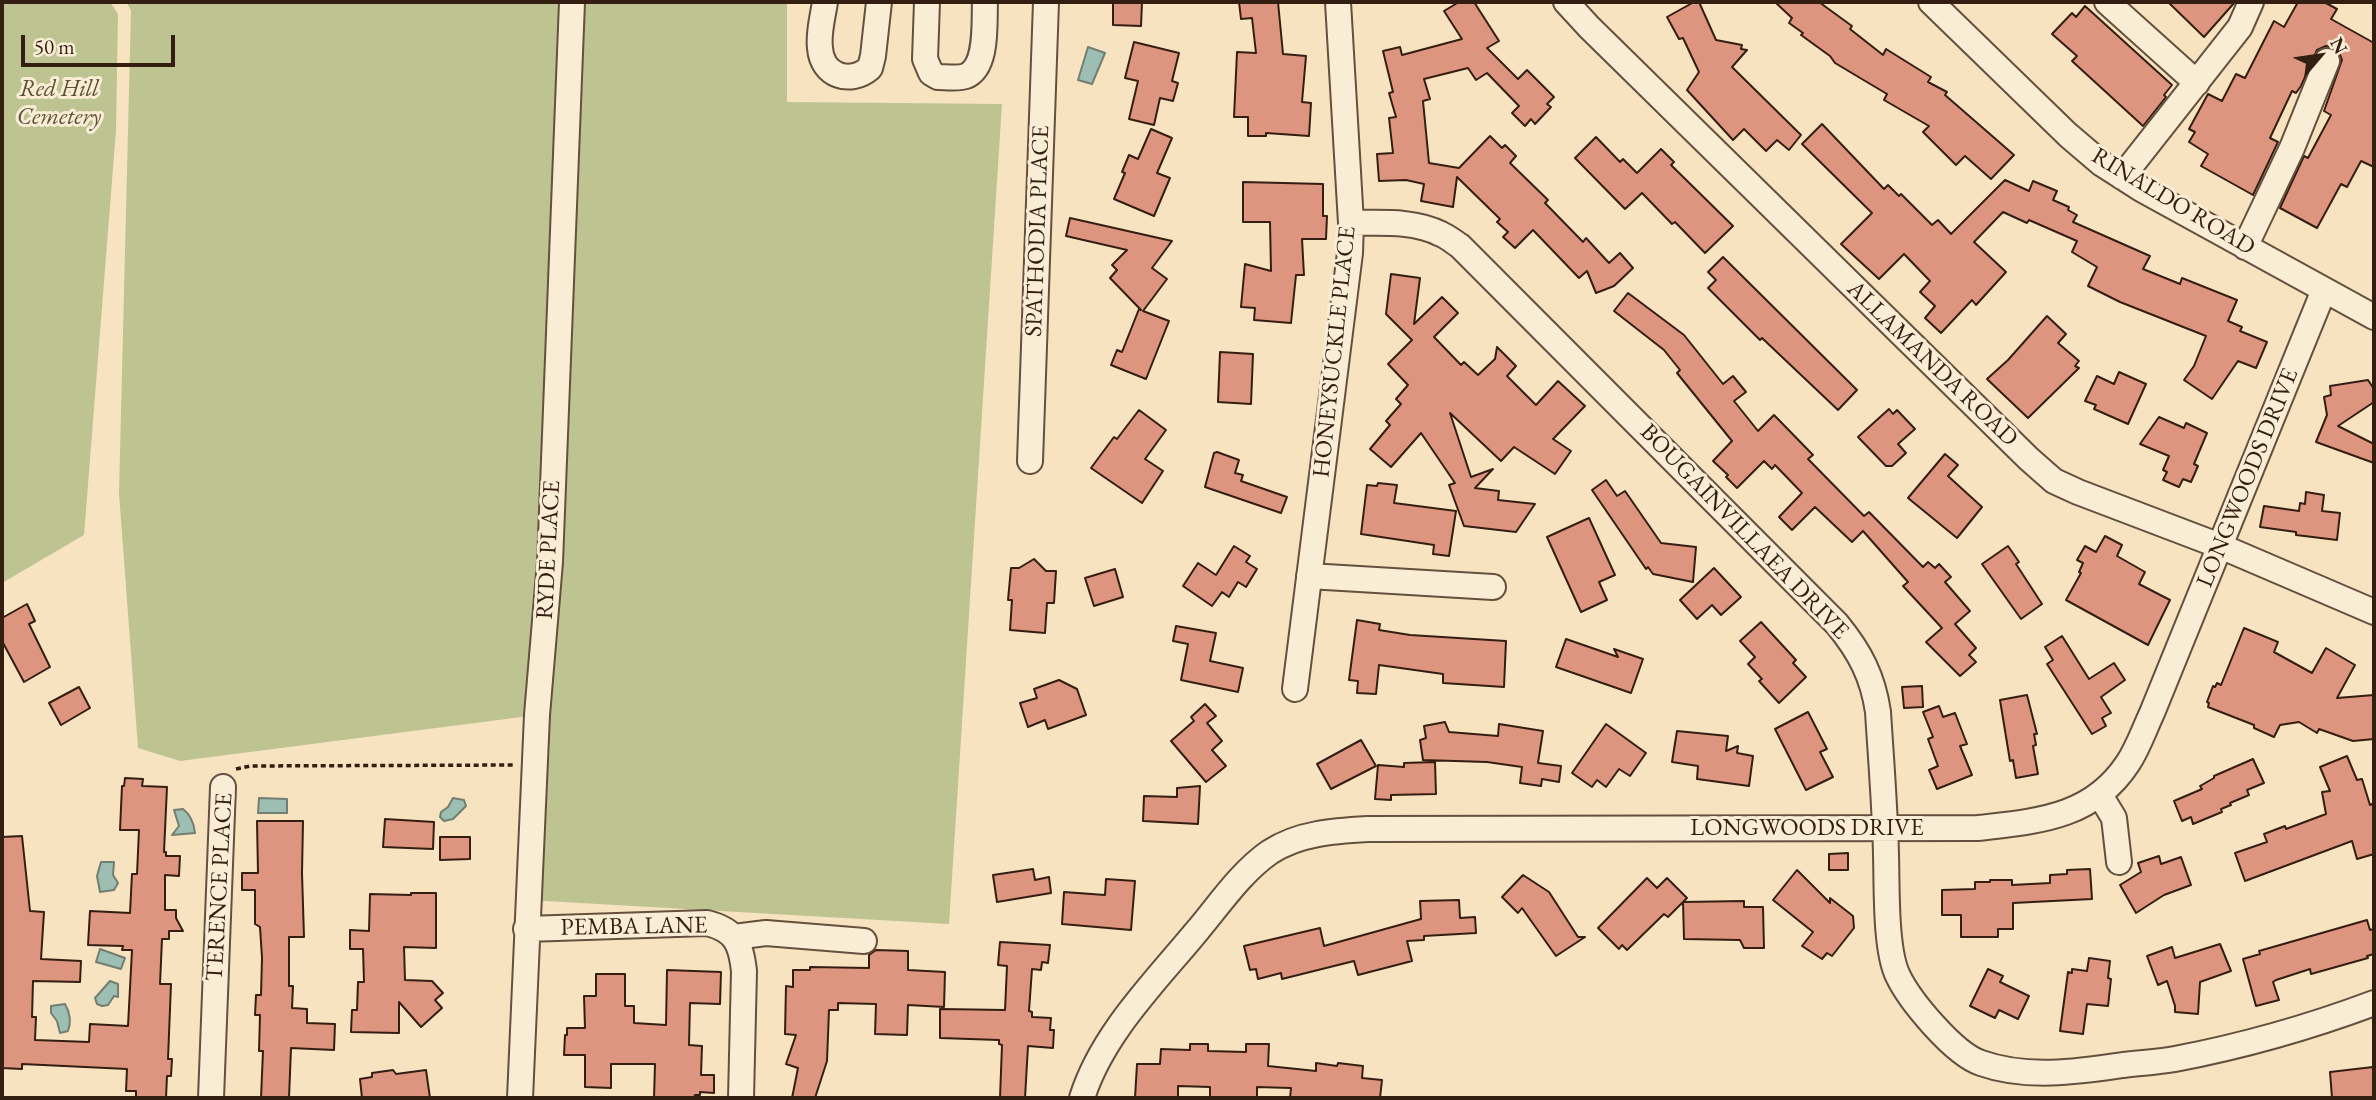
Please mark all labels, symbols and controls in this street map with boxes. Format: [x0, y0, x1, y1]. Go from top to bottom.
scale bar [24, 21, 178, 65]
north arrow [2285, 21, 2355, 91]
text: 50 m [34, 33, 75, 60]
text: N [2324, 33, 2353, 58]
park label: Red Hill Cemetery [17, 75, 101, 131]
street label: SPATHODIA PLACE [1020, 125, 1056, 337]
street label: RINALDO ROAD [2086, 142, 2260, 262]
street label: HONEYSUCKLE PLACE [1307, 225, 1363, 479]
street label: ALLAMANDA ROAD [1840, 275, 2024, 453]
street label: LONGWOODS DRIVE [2191, 364, 2305, 592]
street label: BOUGAINVILLAEA DRIVE [1634, 418, 1854, 646]
street label: RYDE PLACE [531, 480, 567, 620]
street label: TERENCE PLACE [201, 792, 239, 982]
street label: LONGWOODS DRIVE [1690, 814, 1924, 842]
street label: PEMBA LANE [560, 911, 708, 943]

